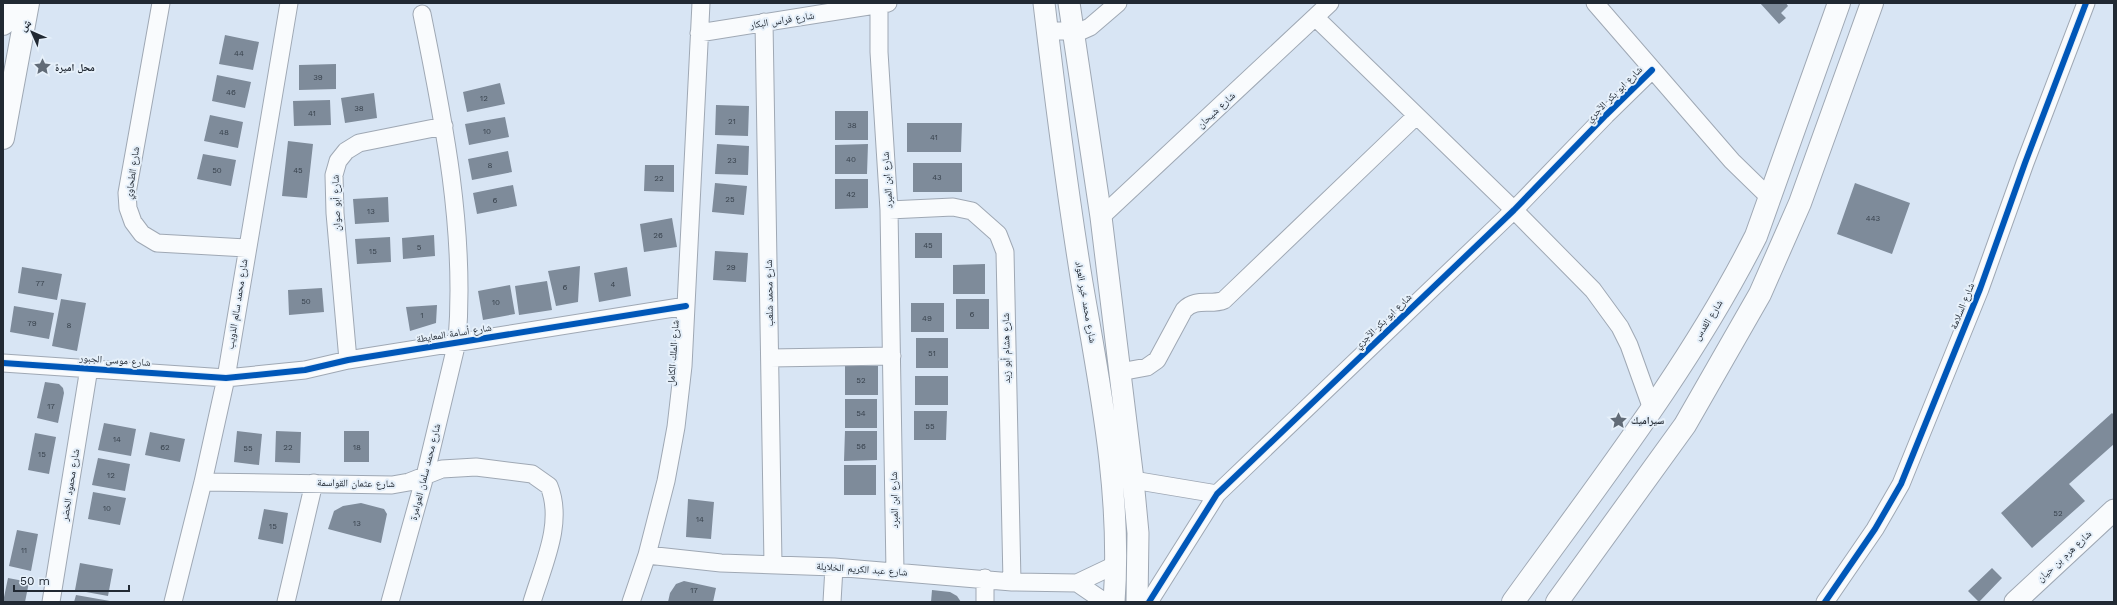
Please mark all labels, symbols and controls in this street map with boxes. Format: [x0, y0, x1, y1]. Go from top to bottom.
street label: شارع فراس البكار [748, 9, 816, 32]
north arrow [12, 12, 52, 52]
text: ش [17, 16, 35, 35]
house number: 44 [234, 49, 244, 58]
place icon: محل اميرة [32, 57, 52, 77]
place label: محل اميرة [55, 62, 95, 74]
street label: شارع ابو بكر الآجري [1584, 63, 1646, 126]
house number: 39 [313, 73, 323, 82]
house number: 46 [226, 88, 236, 97]
street label: شارع شيحان [1195, 89, 1238, 131]
house number: 12 [480, 94, 488, 103]
house number: 38 [354, 104, 364, 113]
house number: 41 [308, 109, 316, 118]
house number: 21 [728, 117, 736, 126]
house number: 38 [847, 121, 857, 130]
house number: 10 [483, 127, 491, 136]
house number: 48 [219, 128, 229, 137]
house number: 41 [930, 133, 938, 142]
street label: شارع الطحاوي [123, 145, 144, 200]
street label: شارع ابن المبرد [880, 151, 895, 209]
house number: 40 [846, 155, 856, 164]
house number: 23 [727, 156, 737, 165]
house number: 8 [488, 161, 493, 170]
house number: 50 [212, 166, 222, 175]
house number: 45 [293, 166, 303, 175]
house number: 43 [932, 173, 942, 182]
street label: شارع أبو صوان [329, 174, 343, 231]
house number: 22 [654, 174, 664, 183]
house number: 42 [846, 190, 856, 199]
house number: 25 [725, 195, 735, 204]
house number: 6 [493, 196, 498, 205]
house number: 13 [367, 207, 375, 216]
house number: 443 [1866, 214, 1881, 223]
house number: 26 [653, 231, 663, 240]
house number: 45 [923, 241, 933, 250]
house number: 5 [417, 243, 422, 252]
house number: 15 [369, 247, 377, 256]
street label: شارع محمد سالم الذويب [224, 258, 252, 350]
street label: شارع محمد شلعب [763, 259, 776, 327]
street label: شارع محمد خير العواد [1072, 260, 1099, 344]
house number: 29 [726, 263, 736, 272]
house number: 77 [36, 279, 45, 288]
house number: 4 [611, 280, 616, 289]
street label: شارع السلامة [1948, 281, 1977, 331]
house number: 6 [563, 283, 568, 292]
street label: شارع ابو بكر الآجري [1352, 291, 1416, 353]
house number: 50 [301, 297, 311, 306]
street label: شارع القدس [1691, 297, 1726, 343]
house number: 10 [492, 298, 500, 307]
house number: 6 [970, 310, 975, 319]
house number: 1 [420, 311, 424, 320]
street label: شارع هشام أبو زيد [999, 312, 1014, 383]
house number: 49 [922, 314, 932, 323]
house number: 79 [27, 319, 37, 328]
street label: شارع الملك الكامل [665, 319, 682, 387]
house number: 8 [67, 321, 72, 330]
street label: شارع أسامة المعايطة [415, 321, 493, 345]
house number: 51 [928, 349, 936, 358]
street label: شارع موسى الجبور [78, 352, 151, 369]
house number: 52 [856, 376, 866, 385]
house number: 17 [47, 402, 55, 411]
house number: 54 [856, 409, 866, 418]
place icon: سيراميك [1608, 410, 1628, 430]
place label: سيراميك [1631, 415, 1664, 427]
street label: شارع محمد سلمان العوامرة [408, 422, 443, 522]
house number: 55 [925, 422, 935, 431]
house number: 14 [113, 435, 121, 444]
house number: 56 [856, 442, 866, 451]
house number: 62 [160, 443, 170, 452]
house number: 22 [283, 443, 293, 452]
house number: 18 [353, 443, 361, 452]
house number: 55 [243, 444, 253, 453]
street label: شارع محمود الخضر [59, 448, 82, 523]
house number: 15 [38, 450, 46, 459]
house number: 12 [107, 471, 115, 480]
street label: شارع ابن المبرد [888, 471, 901, 528]
street label: شارع عثمان القواسمة [317, 477, 395, 490]
house number: 10 [103, 504, 111, 513]
house number: 52 [2053, 509, 2063, 518]
house number: 14 [696, 515, 704, 524]
house number: 13 [353, 519, 361, 528]
house number: 15 [269, 522, 277, 531]
street label: شارع هرم بن حيان [2035, 528, 2095, 585]
house number: 11 [21, 546, 27, 555]
street label: شارع عبد الكريم الخلايلة [816, 560, 908, 580]
scale bar [14, 567, 129, 593]
text: 50 m [20, 574, 50, 588]
house number: 17 [690, 586, 698, 595]

